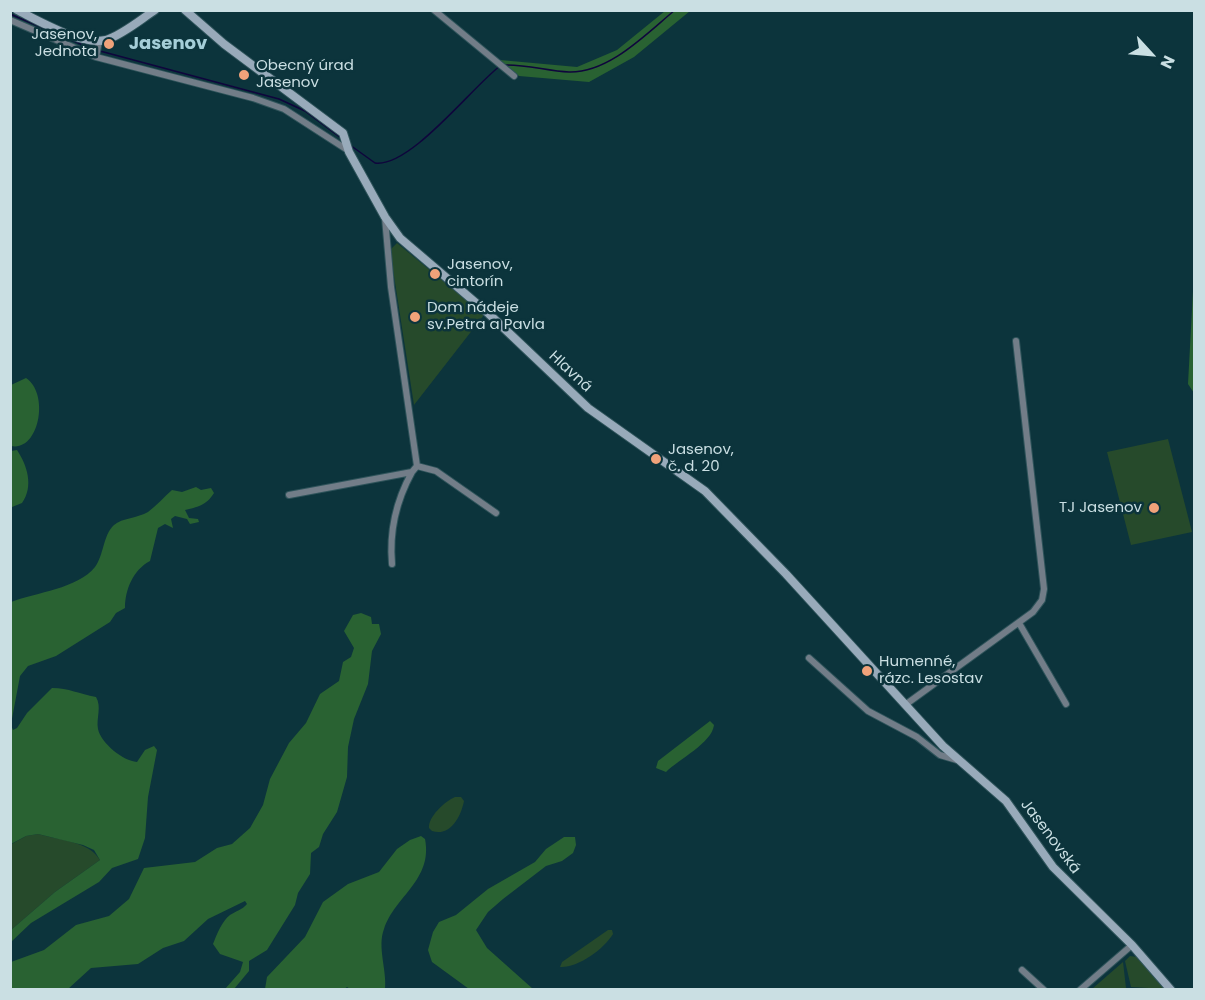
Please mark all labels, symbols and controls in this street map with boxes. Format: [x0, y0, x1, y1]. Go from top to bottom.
north arrow [1121, 24, 1181, 84]
place label: Jasenov, Jednota [31, 26, 97, 61]
district label: Jasenov [129, 33, 207, 55]
marker: Jasenov, Jednota [102, 37, 116, 51]
text: N [1155, 52, 1181, 73]
place label: Obecný úrad Jasenov [256, 57, 354, 92]
marker: Obecný úrad Jasenov [237, 68, 251, 82]
place label: Jasenov, cintorín [447, 256, 513, 291]
marker: Jasenov, cintorín [428, 267, 442, 281]
place label: Dom nádeje sv.Petra a Pavla [427, 299, 545, 334]
marker: Dom nádeje sv.Petra a Pavla [408, 310, 422, 324]
street label: Hlavná [545, 348, 595, 396]
place label: Jasenov, č. d. 20 [668, 441, 734, 476]
marker: Jasenov, č. d. 20 [649, 452, 663, 466]
place label: TJ Jasenov [1059, 499, 1142, 517]
marker: TJ Jasenov [1147, 501, 1161, 515]
place label: Humenné, rázc. Lesostav [879, 653, 983, 688]
marker: Humenné, rázc. Lesostav [860, 664, 874, 678]
street label: Jasenovská [1016, 796, 1084, 878]

